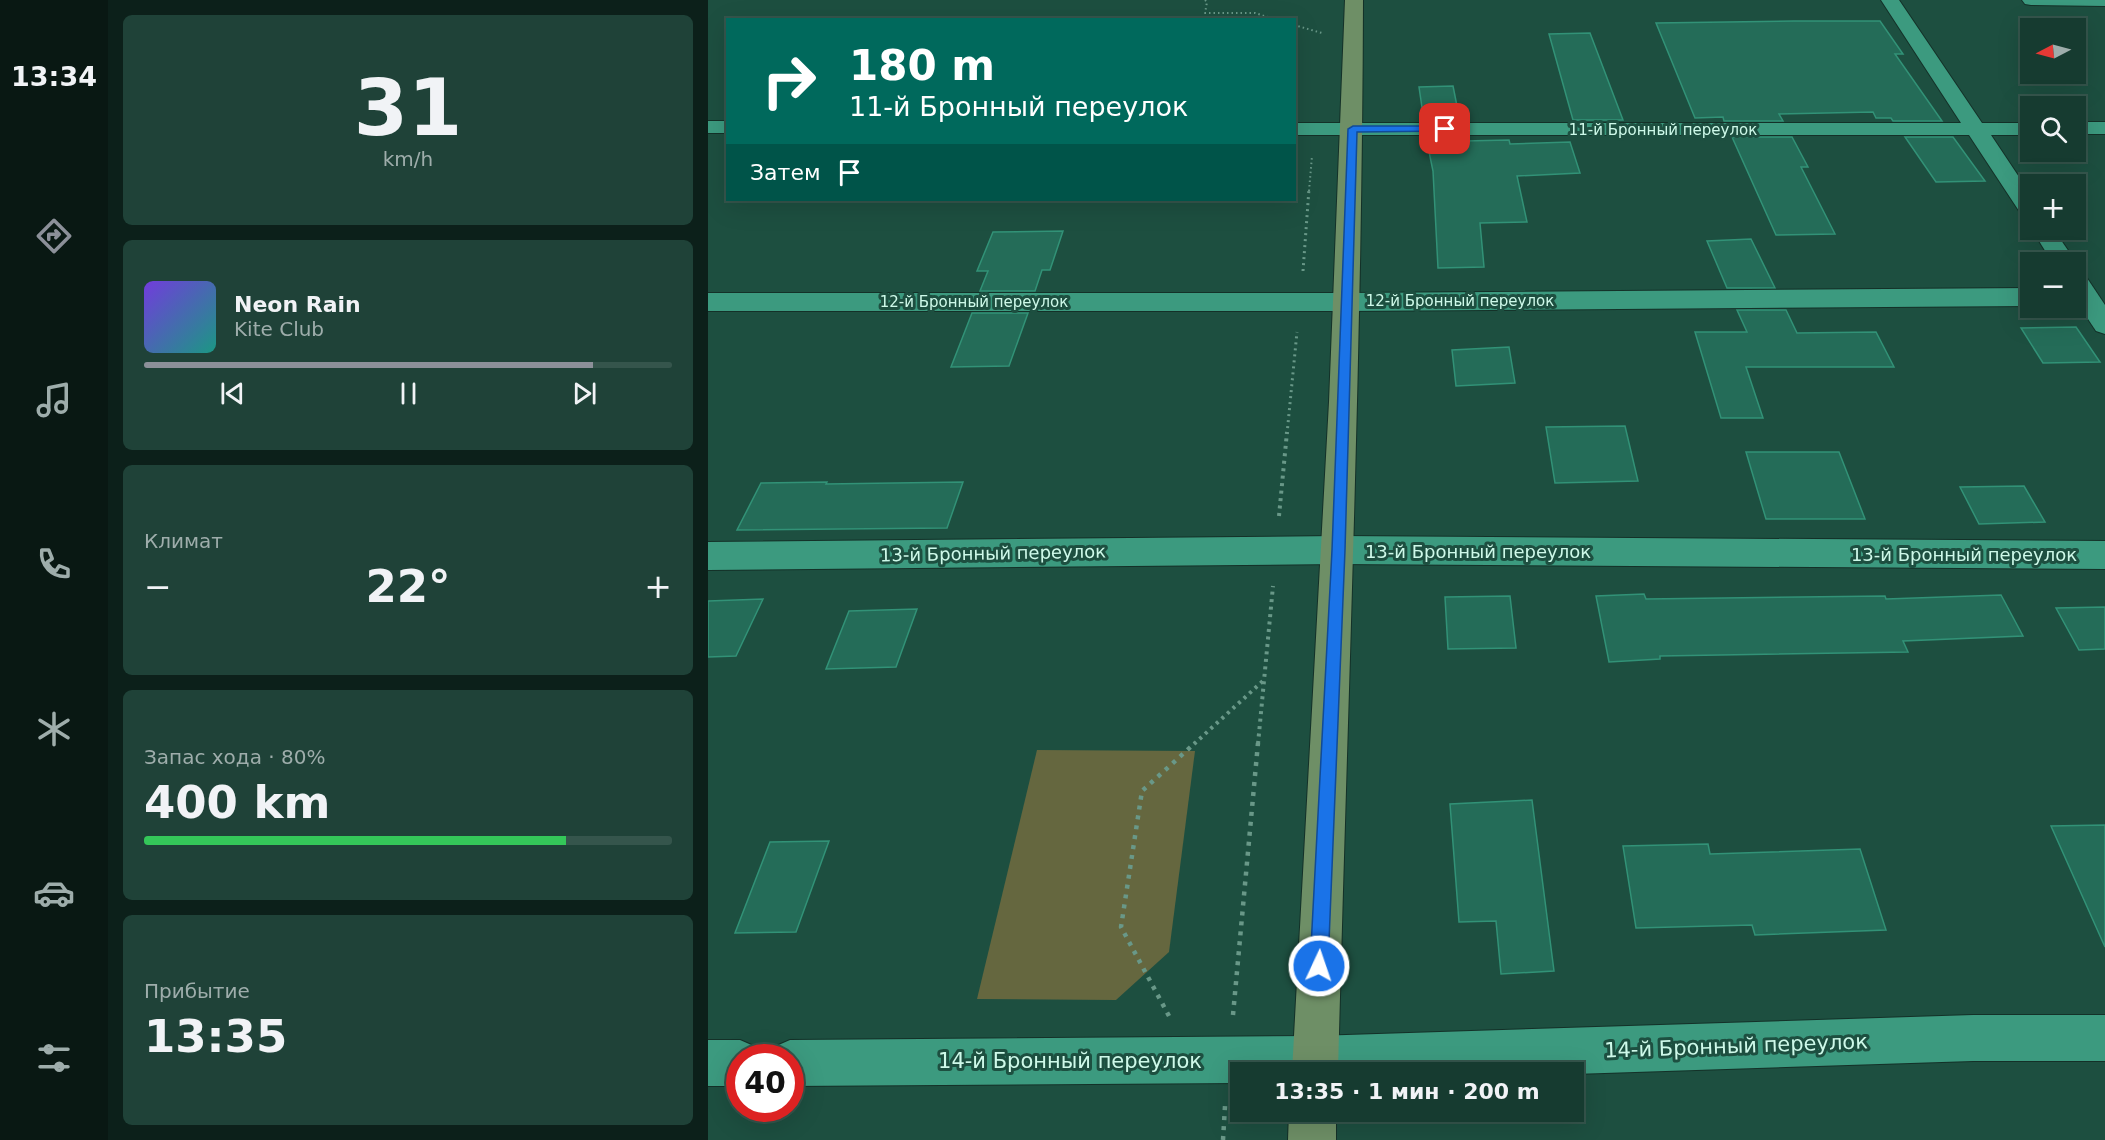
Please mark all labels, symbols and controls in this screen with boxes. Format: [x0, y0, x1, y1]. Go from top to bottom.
north arrow [2020, 18, 2086, 84]
map controls [2020, 18, 2086, 318]
text: 180 m [849, 41, 995, 90]
icon: right [750, 42, 828, 120]
text: 13:34 [11, 61, 97, 92]
text: 31 [354, 63, 462, 153]
text: 11-й Бронный переулок [849, 91, 1188, 122]
button: search [2020, 96, 2086, 162]
pin [1419, 103, 1470, 154]
icon: arrive [1428, 112, 1461, 145]
street label: 11-й Бронный переулок [1569, 121, 1757, 139]
text: km/h [383, 147, 433, 171]
icon: arrive [833, 156, 866, 189]
text: Затем [750, 160, 821, 185]
button: + [2020, 174, 2086, 240]
icon: directions [33, 215, 75, 257]
button: − [2020, 252, 2086, 318]
text: Neon Rain [234, 292, 361, 317]
street label: 12-й Бронный переулок [1366, 292, 1554, 310]
street label: 12-й Бронный переулок [880, 293, 1068, 311]
text: Kite Club [234, 317, 324, 341]
icon: previous [216, 377, 249, 410]
icon: pause [392, 377, 425, 410]
icon: next [568, 377, 601, 410]
icon: music [33, 379, 75, 421]
text: Климат [144, 529, 223, 553]
street label: 13-й Бронный переулок [880, 541, 1106, 565]
street label: 13-й Бронный переулок [1365, 541, 1591, 562]
icon: phone [33, 543, 75, 585]
street label: 13-й Бронный переулок [1851, 544, 2077, 565]
text: 22° [365, 560, 451, 613]
text: − [144, 567, 172, 606]
text: + [644, 567, 672, 606]
icon: climate [33, 708, 75, 750]
text: Запас хода · 80% [144, 745, 325, 769]
text: 400 km [144, 776, 330, 829]
icon: car [33, 872, 75, 914]
position arrow [1287, 934, 1351, 998]
text: Прибытие [144, 979, 250, 1003]
text: 13:35 [144, 1010, 287, 1063]
street label: 14-й Бронный переулок [1604, 1029, 1868, 1063]
icon: filters [33, 1037, 75, 1079]
speed limit sign: 40 [726, 1044, 804, 1122]
street label: 14-й Бронный переулок [938, 1049, 1202, 1073]
text: 13:35 · 1 мин · 200 m [1274, 1079, 1540, 1104]

